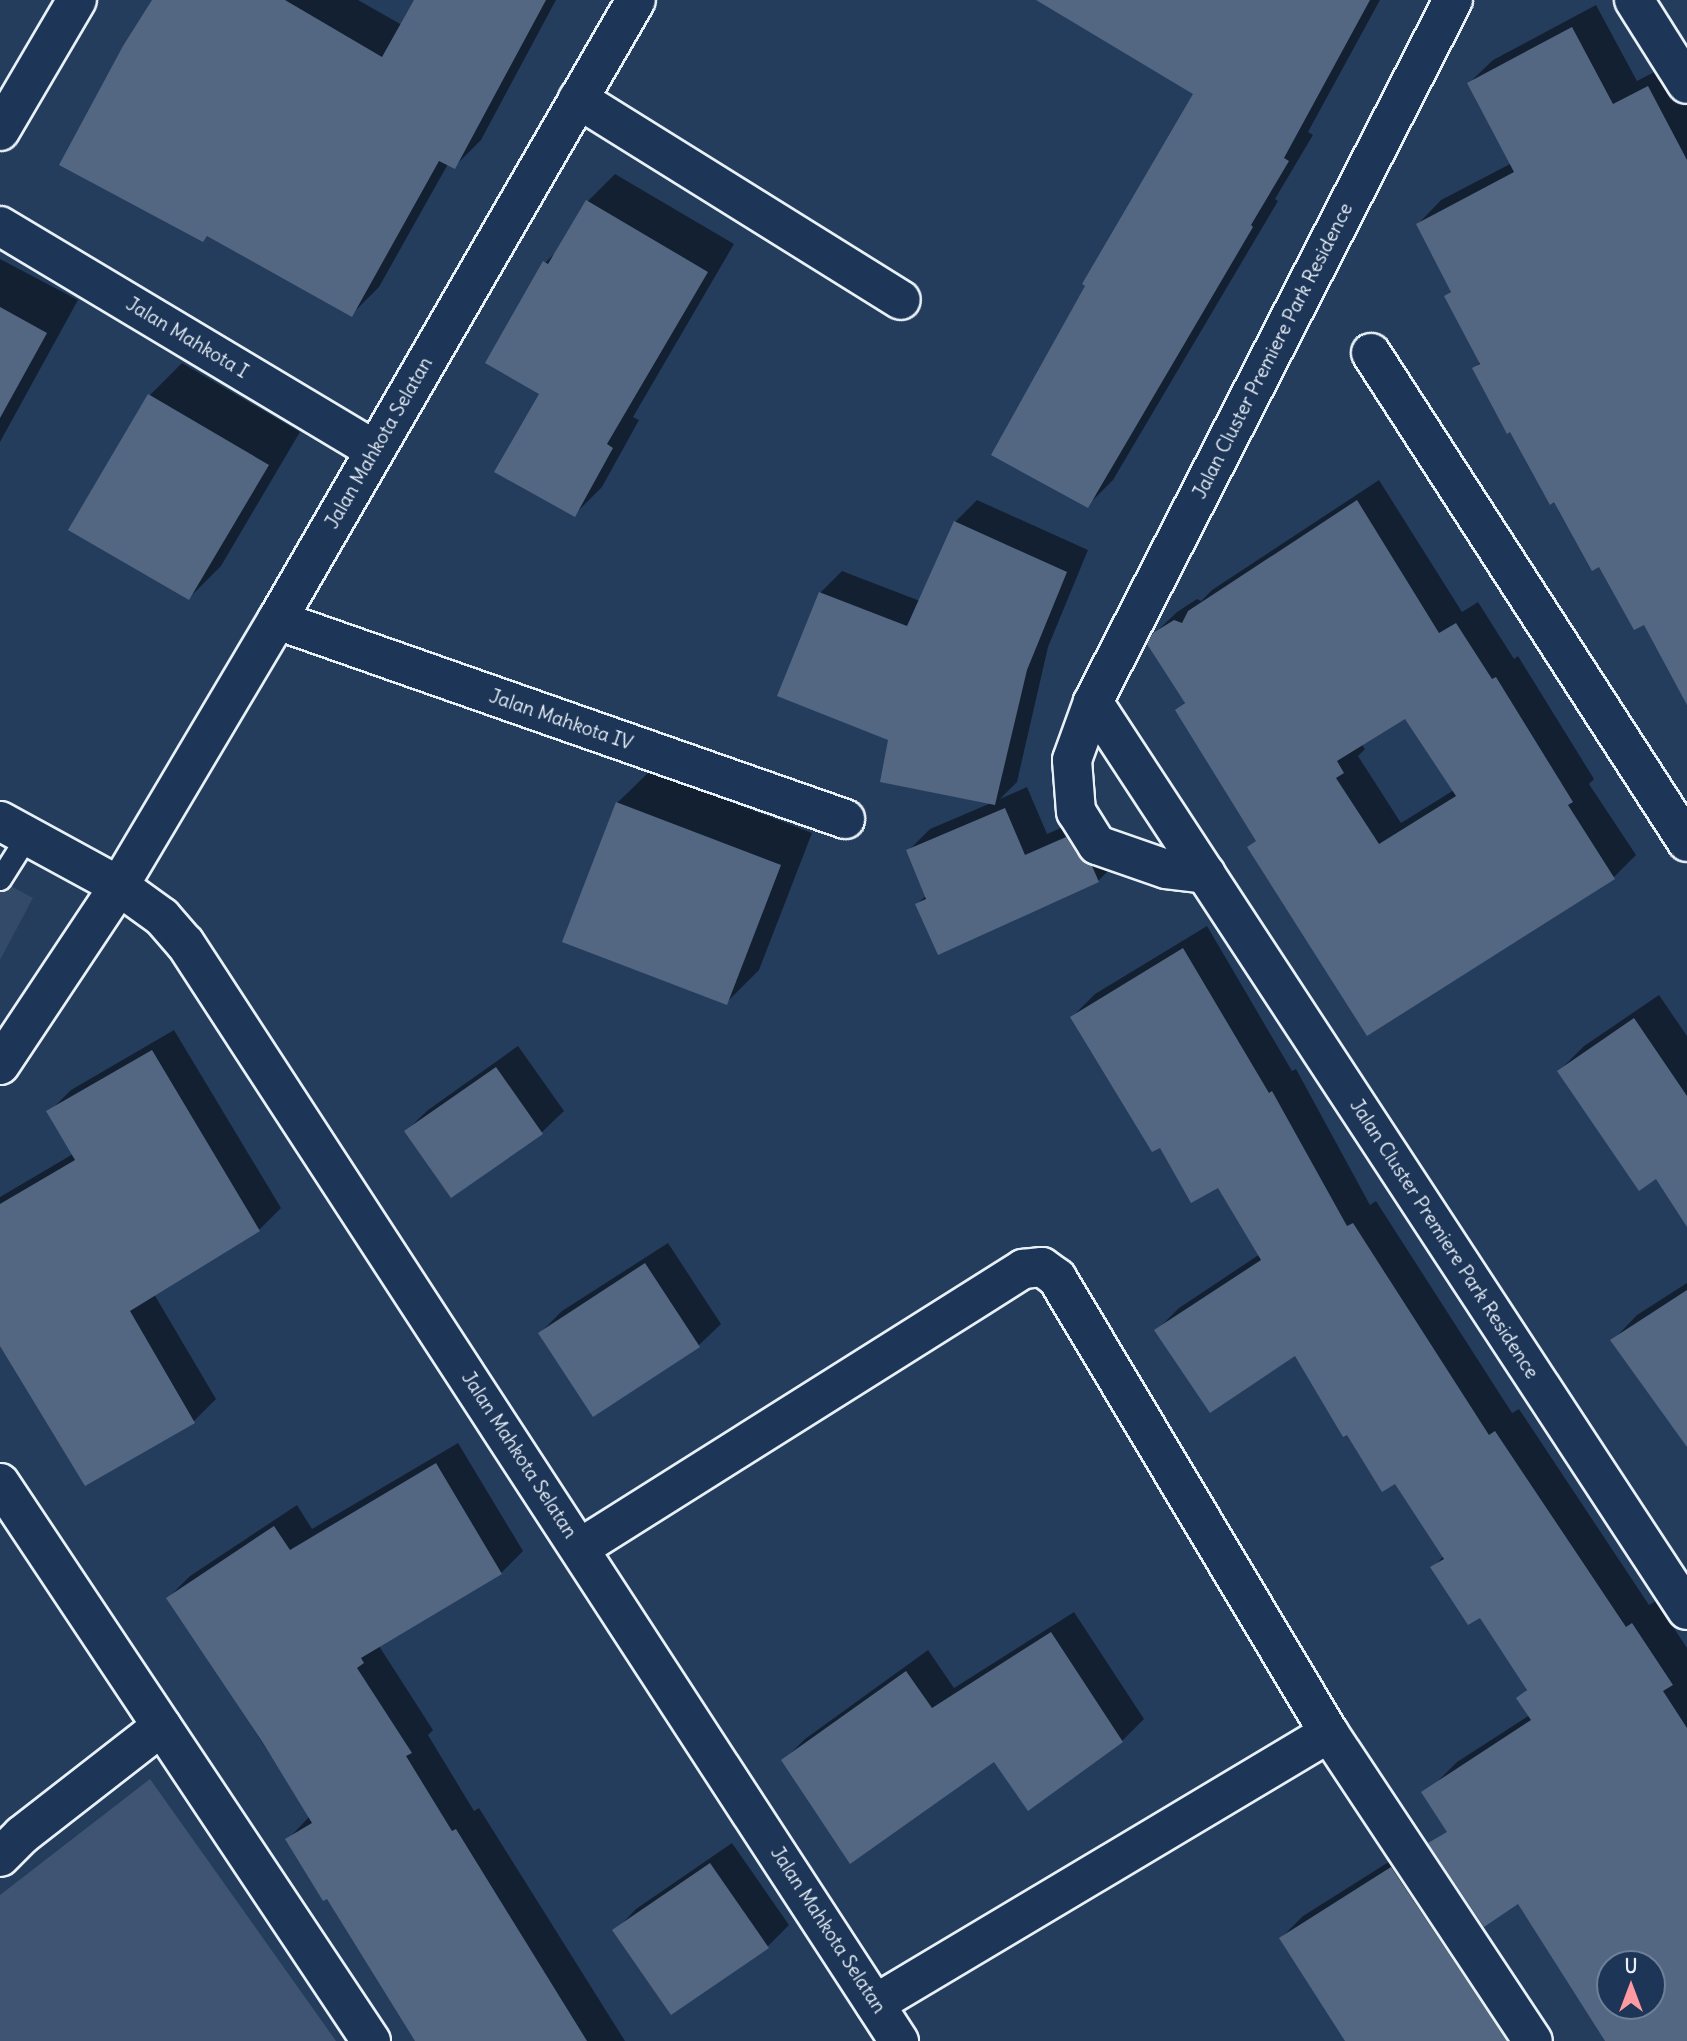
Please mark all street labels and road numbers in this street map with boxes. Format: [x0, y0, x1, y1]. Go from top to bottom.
street label: Jalan Cluster Premiere Park Residence [1188, 199, 1358, 503]
street label: Jalan Mahkota I [122, 293, 252, 383]
street label: Jalan Mahkota Selatan [321, 353, 437, 533]
street label: Jalan Mahkota IV [486, 685, 636, 755]
street label: Jalan Cluster Premiere Park Residence [1345, 1095, 1543, 1383]
street label: Jalan Mahkota Selatan [457, 1367, 581, 1543]
street label: Jalan Mahkota Selatan [766, 1842, 890, 2018]

